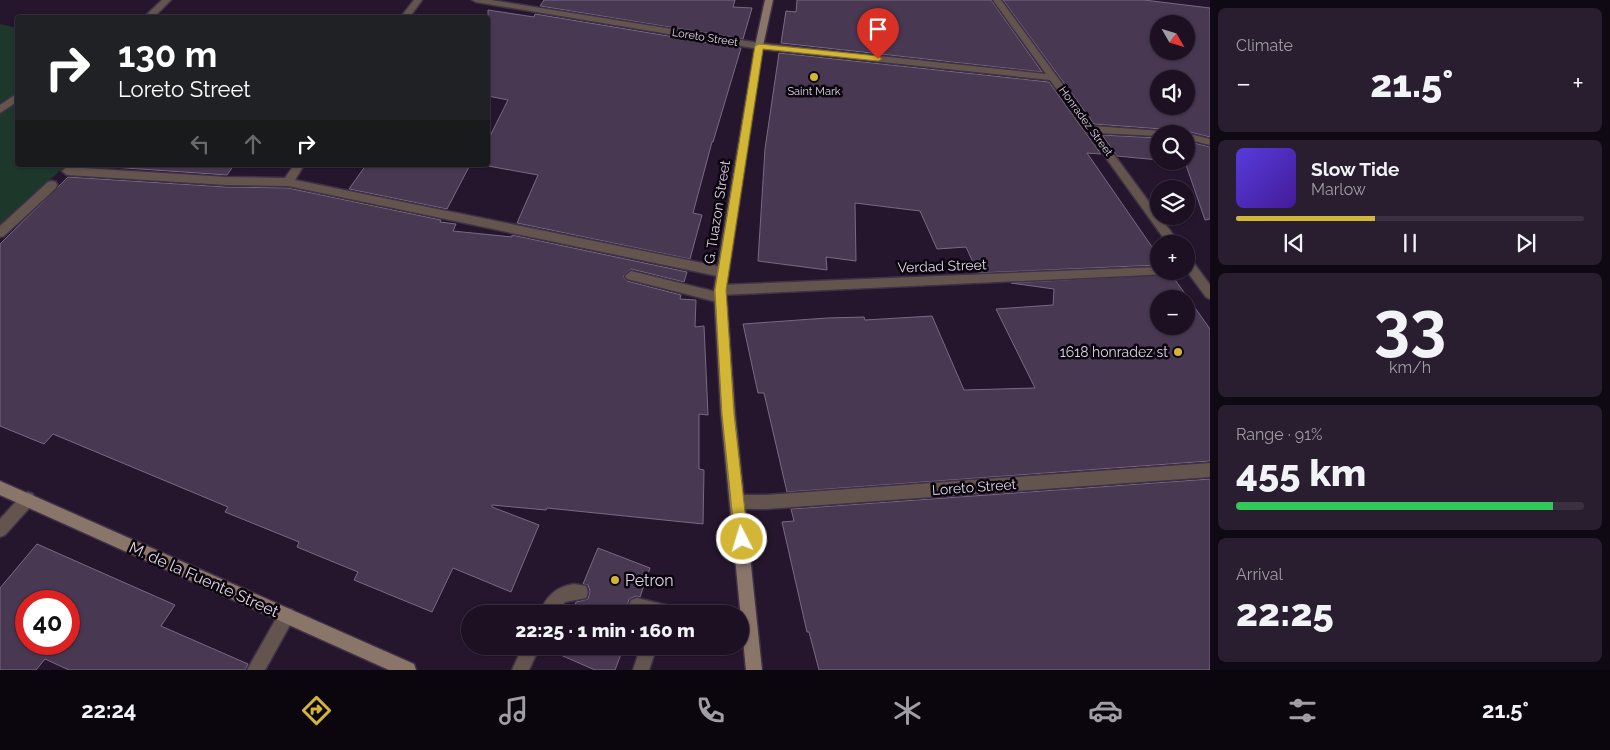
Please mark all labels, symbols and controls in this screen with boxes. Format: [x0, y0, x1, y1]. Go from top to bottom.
pin [857, 8, 899, 59]
icon: arrive [864, 15, 892, 43]
north arrow [1150, 15, 1195, 60]
map controls [1150, 15, 1195, 335]
street label: Loreto Street [671, 26, 739, 49]
text: 130 m [118, 34, 217, 75]
icon: right [35, 35, 100, 100]
text: Climate [1236, 36, 1293, 55]
text: 21.5° [1370, 61, 1453, 106]
text: − [1236, 67, 1251, 100]
text: + [1572, 67, 1584, 100]
button: sound [1150, 70, 1195, 115]
marker: Saint Mark [808, 71, 820, 83]
text: Loreto Street [118, 76, 251, 102]
street label: Honradez Street [1056, 84, 1115, 159]
place label: Saint Mark [787, 85, 841, 98]
button: search [1150, 125, 1195, 170]
icon: left [186, 130, 214, 158]
icon: ahead [239, 130, 267, 158]
icon: right [292, 130, 320, 158]
text: Slow Tide [1311, 158, 1400, 180]
street label: G. Tuazon Street [701, 159, 733, 265]
button: layers [1150, 180, 1195, 225]
text: Marlow [1311, 180, 1366, 199]
icon: previous [1280, 229, 1308, 257]
icon: pause [1396, 229, 1424, 257]
icon: next [1512, 229, 1540, 257]
button: + [1150, 235, 1195, 280]
street label: Verdad Street [897, 256, 987, 276]
text: 33 [1374, 287, 1446, 363]
button: − [1150, 290, 1195, 335]
place label: 1618 honradez st [1060, 344, 1168, 360]
marker: 1618 honradez st [1172, 346, 1184, 358]
text: km/h [1389, 358, 1431, 377]
text: Range · 91% [1236, 425, 1323, 444]
text: 455 km [1236, 450, 1366, 495]
street label: Loreto Street [931, 476, 1017, 498]
position arrow [715, 512, 767, 564]
street label: M. de la Fuente Street [126, 538, 282, 621]
text: Arrival [1236, 565, 1283, 584]
place label: Petron [625, 571, 674, 590]
marker: Petron [609, 574, 621, 586]
speed limit sign: 40 [15, 590, 80, 655]
text: 22:25 [1236, 590, 1334, 635]
text: 22:25 · 1 min · 160 m [515, 619, 695, 641]
icon: directions [299, 693, 334, 728]
icon: music [496, 693, 531, 728]
icon: phone [693, 693, 728, 728]
icon: climate [890, 693, 925, 728]
icon: car [1088, 693, 1123, 728]
icon: filters [1285, 693, 1320, 728]
text: 22:24 [81, 697, 136, 723]
text: 21.5° [1482, 697, 1529, 723]

